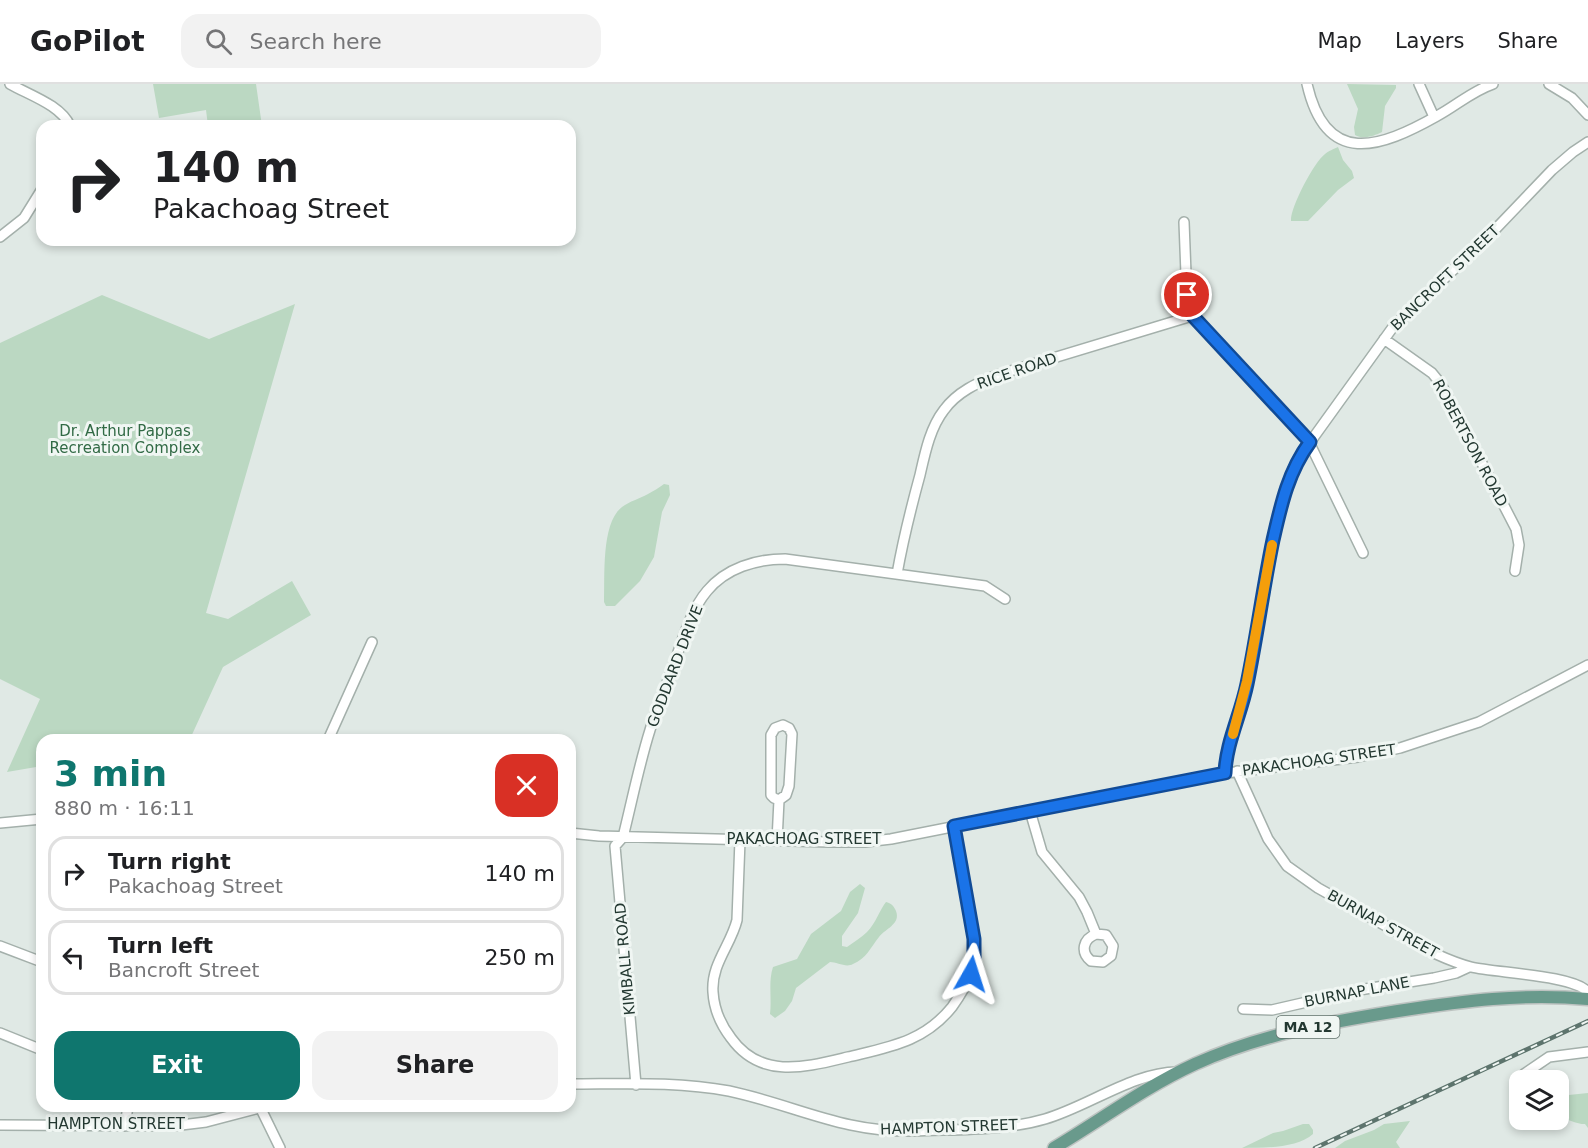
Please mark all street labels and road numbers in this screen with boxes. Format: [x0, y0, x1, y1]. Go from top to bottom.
street label: BANCROFT STREET [1387, 221, 1504, 334]
street label: RICE ROAD [975, 349, 1059, 393]
street label: ROBERTSON ROAD [1429, 376, 1511, 510]
street label: GODDARD DRIVE [643, 602, 707, 730]
street label: PAKACHOAG STREET [1241, 740, 1398, 780]
street label: PAKACHOAG STREET [727, 830, 882, 848]
street label: BURNAP STREET [1324, 886, 1442, 962]
street label: KIMBALL ROAD [611, 902, 639, 1016]
street label: BURNAP LANE [1303, 973, 1411, 1011]
road number: MA 12 [1276, 1016, 1340, 1038]
street label: HAMPTON STREET [47, 1115, 186, 1133]
street label: HAMPTON STREET [880, 1116, 1019, 1138]

